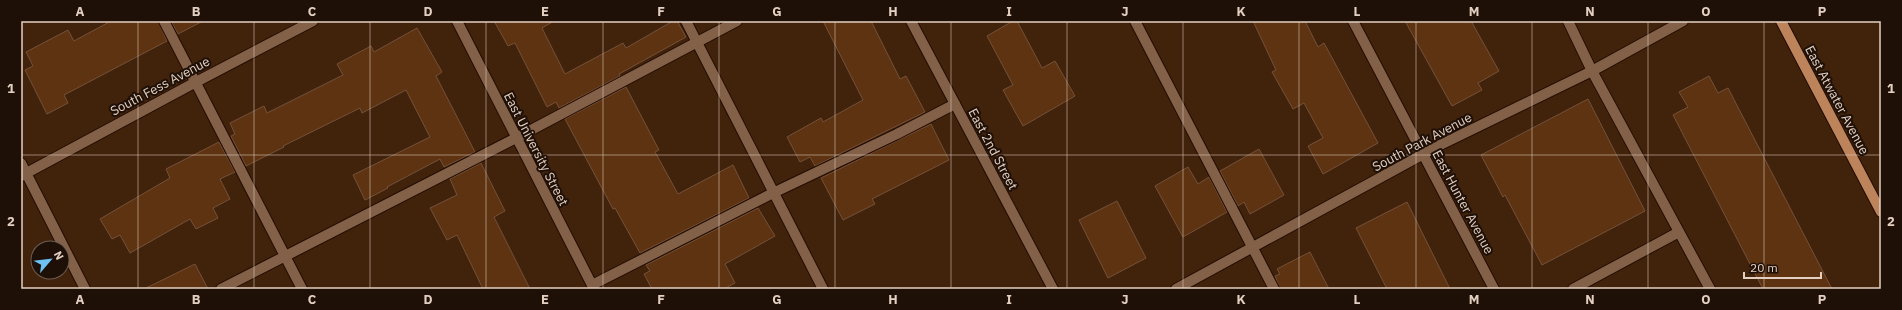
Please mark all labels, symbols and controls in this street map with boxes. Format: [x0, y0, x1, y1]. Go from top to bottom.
text: A [76, 3, 85, 20]
text: B [192, 3, 201, 20]
text: C [308, 3, 317, 20]
text: D [423, 3, 433, 20]
text: E [541, 3, 549, 20]
text: F [657, 3, 665, 20]
text: G [772, 3, 782, 20]
text: H [888, 3, 898, 20]
text: I [1006, 3, 1012, 20]
text: J [1121, 3, 1129, 20]
text: K [1236, 3, 1246, 20]
text: L [1354, 3, 1361, 20]
text: M [1469, 3, 1479, 20]
text: N [1585, 3, 1595, 20]
text: O [1701, 3, 1711, 20]
text: P [1818, 3, 1827, 20]
street label: East Atwater Avenue [1801, 43, 1873, 157]
street label: South Fess Avenue [107, 53, 213, 119]
text: 1 [7, 80, 15, 97]
text: 1 [1887, 80, 1895, 97]
street label: East University Street [500, 89, 572, 209]
street label: East 2nd Street [964, 105, 1022, 193]
street label: South Park Avenue [1369, 109, 1475, 175]
street label: East Hunter Avenue [1428, 147, 1498, 257]
text: 2 [7, 213, 15, 230]
text: 2 [1887, 213, 1895, 230]
north arrow [30, 240, 70, 280]
text: N [51, 249, 67, 262]
scale bar [1744, 254, 1821, 280]
text: 20 m [1750, 260, 1778, 275]
text: A [76, 291, 85, 308]
text: B [192, 291, 201, 308]
text: C [308, 291, 317, 308]
text: D [423, 291, 433, 308]
text: E [541, 291, 549, 308]
text: F [657, 291, 665, 308]
text: G [772, 291, 782, 308]
text: H [888, 291, 898, 308]
text: I [1006, 291, 1012, 308]
text: J [1121, 291, 1129, 308]
text: K [1236, 291, 1246, 308]
text: L [1354, 291, 1361, 308]
text: M [1469, 291, 1479, 308]
text: N [1585, 291, 1595, 308]
text: O [1701, 291, 1711, 308]
text: P [1818, 291, 1827, 308]

